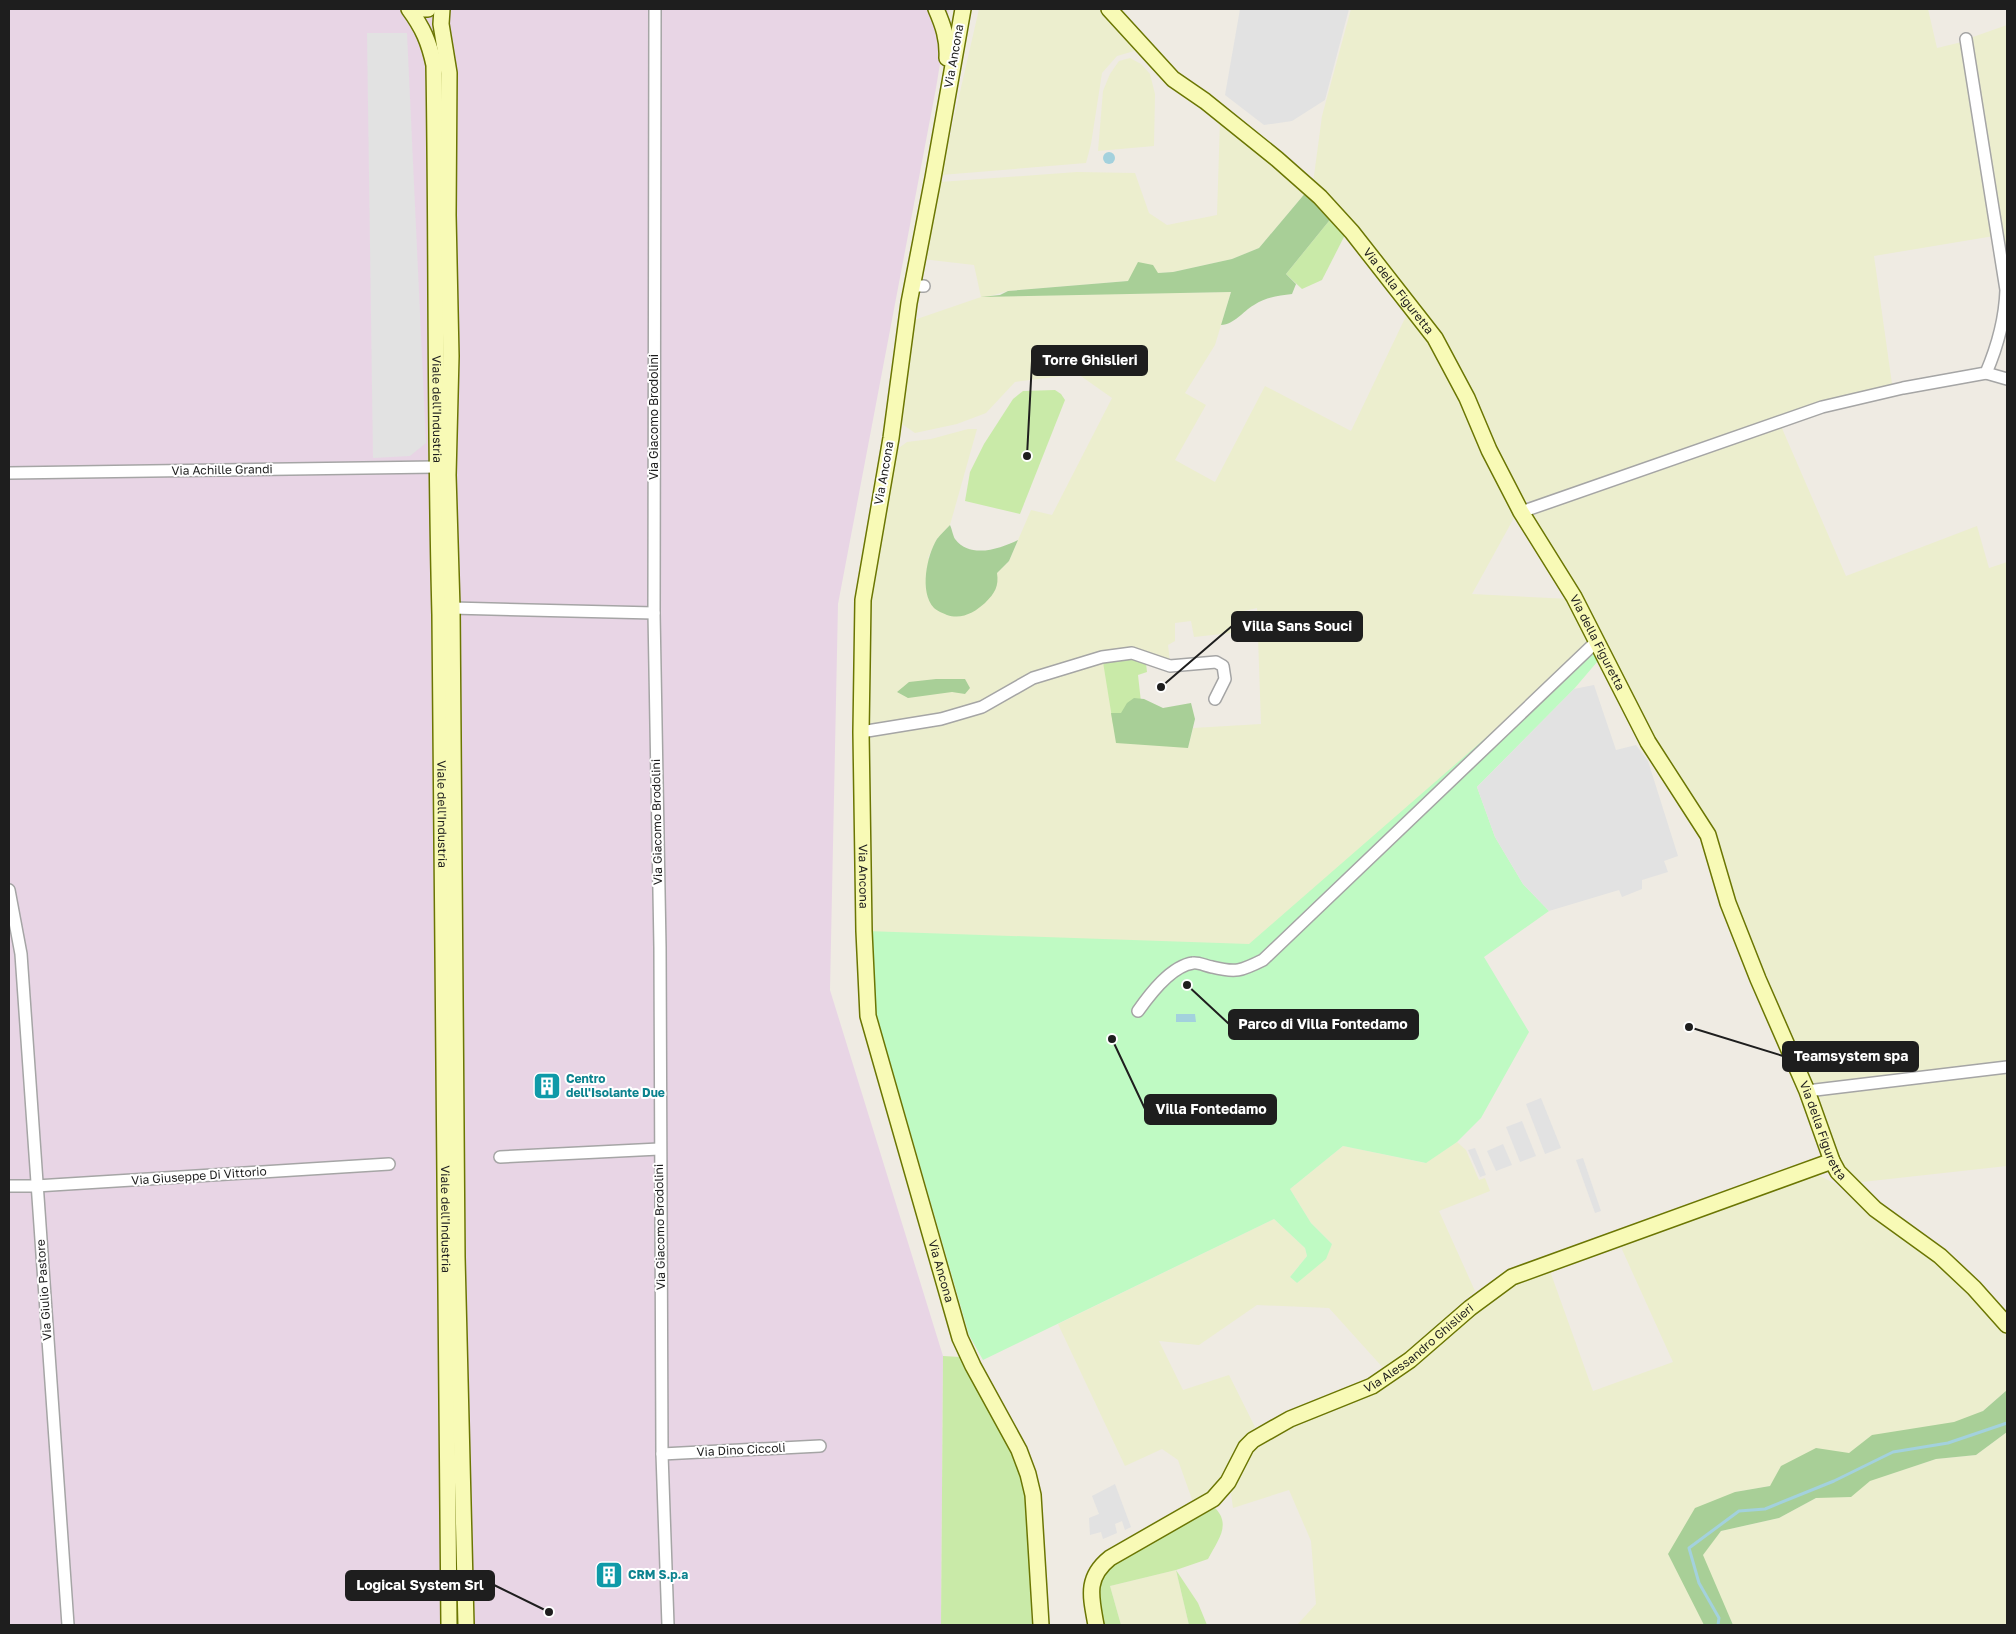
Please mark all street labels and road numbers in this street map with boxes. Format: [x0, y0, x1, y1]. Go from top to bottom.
street label: Via Ancona [941, 23, 966, 89]
street label: Via della Figuretta [1360, 245, 1437, 337]
street label: Via Giacomo Brodolini [646, 354, 661, 480]
street label: Viale dell'Industria [429, 355, 445, 463]
street label: Via Ancona [871, 440, 896, 506]
street label: Via Achille Grandi [171, 461, 273, 478]
street label: Via della Figuretta [1567, 592, 1628, 693]
street label: Via Giacomo Brodolini [648, 759, 665, 885]
street label: Viale dell'Industria [434, 760, 450, 868]
street label: Via Ancona [856, 844, 872, 909]
street label: Via della Figuretta [1797, 1078, 1850, 1183]
street label: Via Giuseppe Di Vittorio [131, 1163, 267, 1188]
street label: Via Giacomo Brodolini [651, 1164, 668, 1290]
street label: Viale dell'Industria [438, 1165, 454, 1273]
street label: Via Ancona [925, 1238, 957, 1304]
street label: Via Giulio Pastore [32, 1239, 55, 1341]
street label: Via Alessandro Ghislieri [1362, 1300, 1476, 1395]
street label: Via Dino Ciccoli [696, 1440, 786, 1459]

